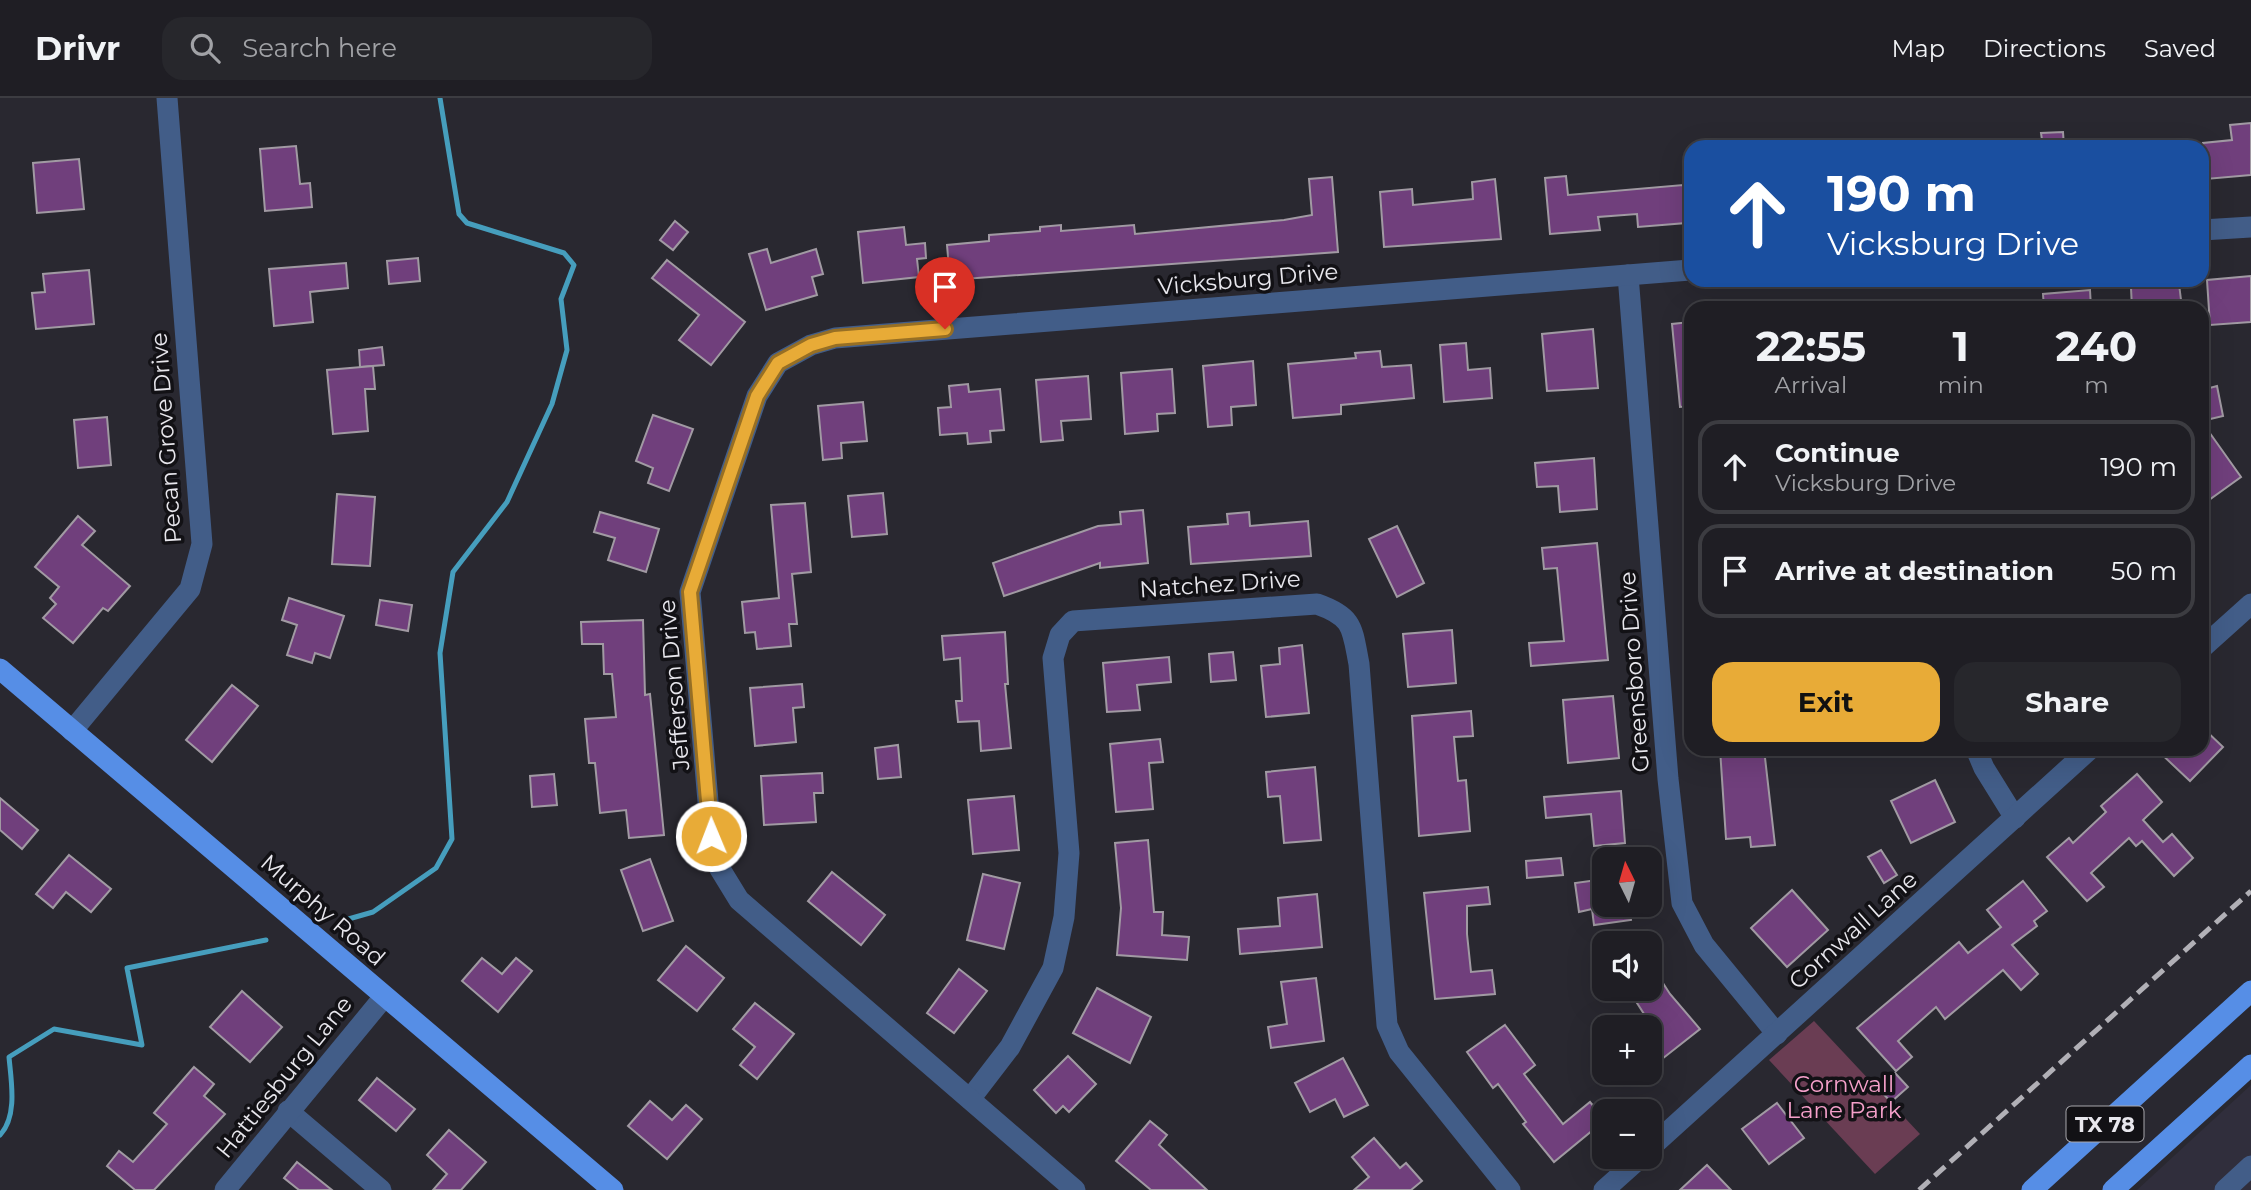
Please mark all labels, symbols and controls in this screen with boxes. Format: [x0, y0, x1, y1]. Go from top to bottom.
search box [162, 17, 652, 80]
text: Drivr [35, 28, 120, 68]
icon: search [186, 29, 224, 67]
text: Search here [242, 32, 397, 64]
text: Map [1892, 34, 1945, 63]
text: Directions [1983, 34, 2106, 63]
text: Saved [2144, 34, 2216, 63]
text: 190 m [1827, 164, 1976, 223]
icon: ahead [1712, 168, 1803, 259]
text: Vicksburg Drive [1827, 224, 2079, 263]
pin [915, 257, 975, 329]
street label: Vicksburg Drive [1157, 257, 1339, 301]
icon: arrive [926, 268, 964, 306]
text: 22:55 [1756, 320, 1866, 372]
text: 1 [1953, 320, 1969, 372]
text: 240 [2056, 320, 2137, 372]
street label: Pecan Grove Drive [145, 332, 187, 544]
text: Arrival [1775, 371, 1847, 399]
text: min [1938, 371, 1984, 399]
text: m [2084, 371, 2109, 399]
text: Continue [1775, 437, 1900, 469]
icon: ahead [1716, 448, 1754, 486]
text: 190 m [2100, 451, 2177, 483]
text: Vicksburg Drive [1775, 469, 1956, 497]
icon: arrive [1716, 552, 1754, 590]
text: Arrive at destination [1775, 555, 2054, 587]
text: 50 m [2111, 555, 2177, 587]
street label: Natchez Drive [1139, 564, 1301, 604]
street label: Greensboro Drive [1613, 571, 1655, 773]
street label: Jefferson Drive [653, 598, 696, 773]
button: Exit [1712, 662, 1940, 742]
button: Share [1954, 662, 2181, 742]
position arrow [674, 799, 748, 873]
north arrow [1592, 847, 1662, 917]
map controls [1592, 847, 1662, 1169]
street label: Murphy Road [255, 848, 391, 972]
street label: Cornwall Lane [1783, 865, 1923, 995]
button: sound [1592, 931, 1662, 1001]
street label: Hattiesburg Lane [210, 990, 358, 1164]
button: + [1592, 1015, 1662, 1085]
park label: Cornwall Lane Park [1786, 1070, 1902, 1124]
button: − [1592, 1099, 1662, 1169]
road number: TX 78 [2066, 1107, 2144, 1142]

